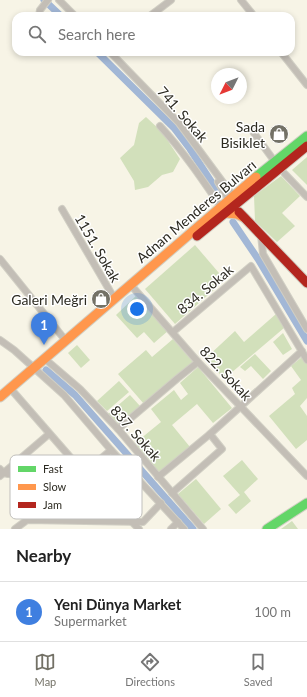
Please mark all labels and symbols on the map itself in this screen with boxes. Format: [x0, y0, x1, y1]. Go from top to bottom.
north arrow [211, 68, 247, 104]
street label: 741. Sokak [154, 83, 212, 146]
place label: Sada Bisiklet [221, 118, 265, 151]
shop icon: Sada Bisiklet [268, 123, 290, 145]
street label: Adnan Menderes Bulvarı [133, 156, 259, 266]
street label: 1151. Sokak [72, 211, 125, 286]
street label: 834. Sokak [174, 260, 237, 317]
shop icon: Galeri Meğri [90, 288, 112, 310]
place label: Galeri Meğri [11, 291, 87, 308]
your location [127, 299, 147, 319]
pin: 1 [31, 312, 57, 345]
street label: 822. Sokak [197, 342, 256, 404]
street label: 837. Sokak [107, 402, 165, 465]
legend [10, 455, 142, 519]
text: Fast [43, 462, 63, 475]
text: Slow [43, 480, 67, 493]
text: Jam [43, 498, 62, 511]

